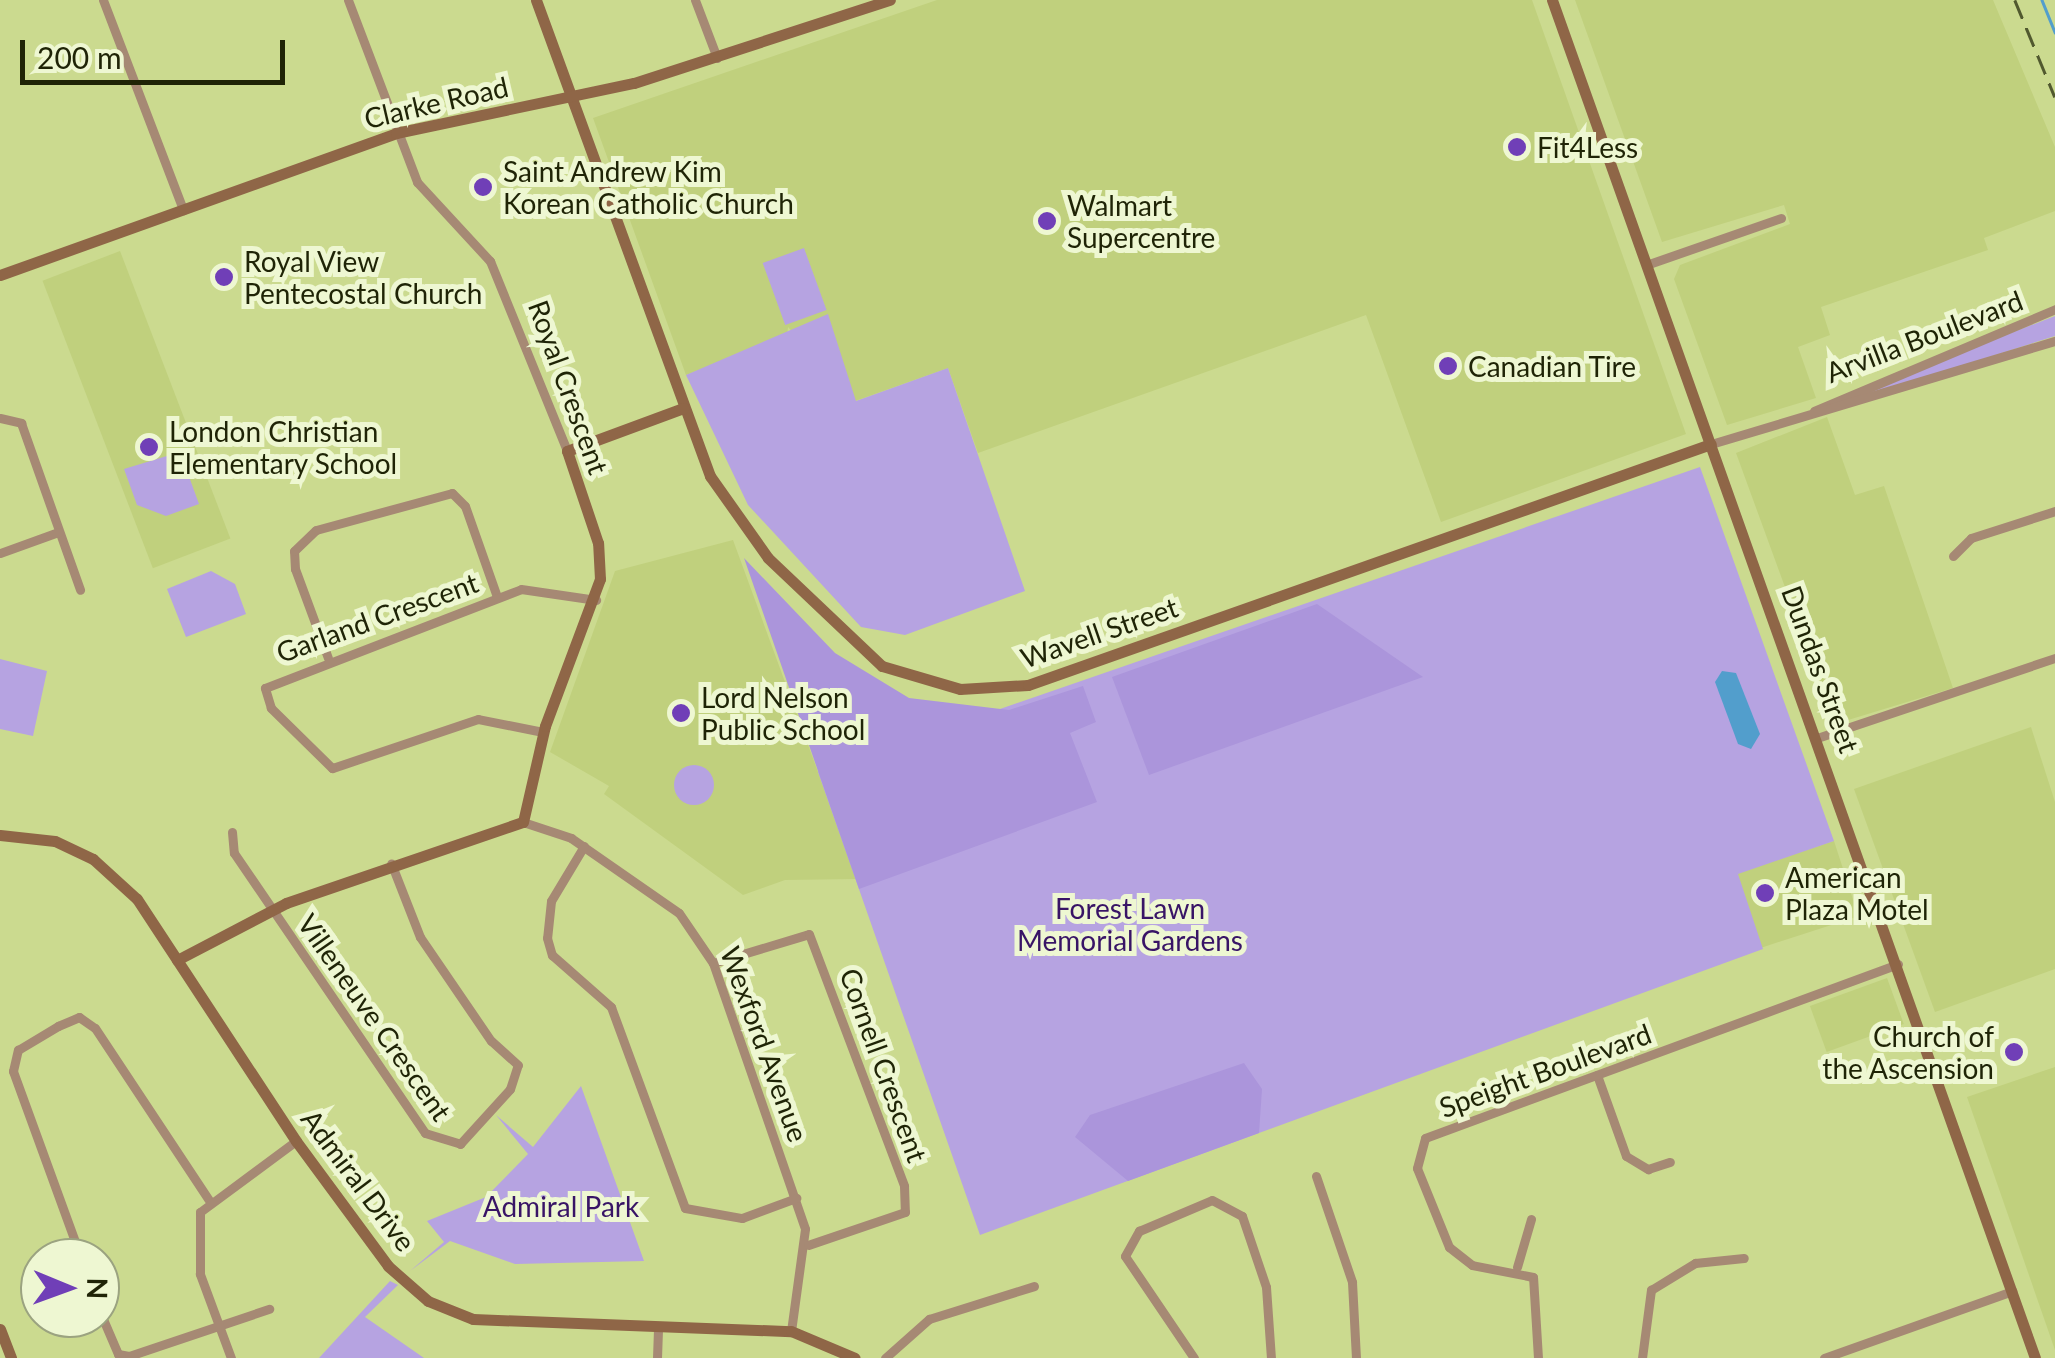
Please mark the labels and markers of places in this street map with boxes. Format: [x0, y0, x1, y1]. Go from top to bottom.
place label: Fit4Less [1537, 130, 1638, 164]
marker: Fit4Less [1506, 136, 1528, 158]
place label: Saint Andrew Kim Korean Catholic Church [503, 154, 794, 220]
marker: Saint Andrew Kim Korean Catholic Church [472, 176, 494, 198]
place label: Walmart Supercentre [1067, 188, 1215, 254]
marker: Walmart Supercentre [1036, 210, 1058, 232]
place label: Royal View Pentecostal Church [244, 244, 482, 310]
marker: Royal View Pentecostal Church [213, 266, 235, 288]
place label: Canadian Tire [1468, 349, 1637, 383]
marker: Canadian Tire [1437, 355, 1459, 377]
place label: London Christian Elementary School [169, 414, 398, 480]
marker: London Christian Elementary School [138, 436, 160, 458]
place label: Lord Nelson Public School [701, 680, 865, 746]
marker: Lord Nelson Public School [670, 702, 692, 724]
place label: American Plaza Motel [1785, 860, 1929, 926]
marker: American Plaza Motel [1754, 882, 1776, 904]
place label: Church of the Ascension [1821, 1019, 1994, 1085]
marker: Church of the Ascension [2003, 1041, 2025, 1063]

